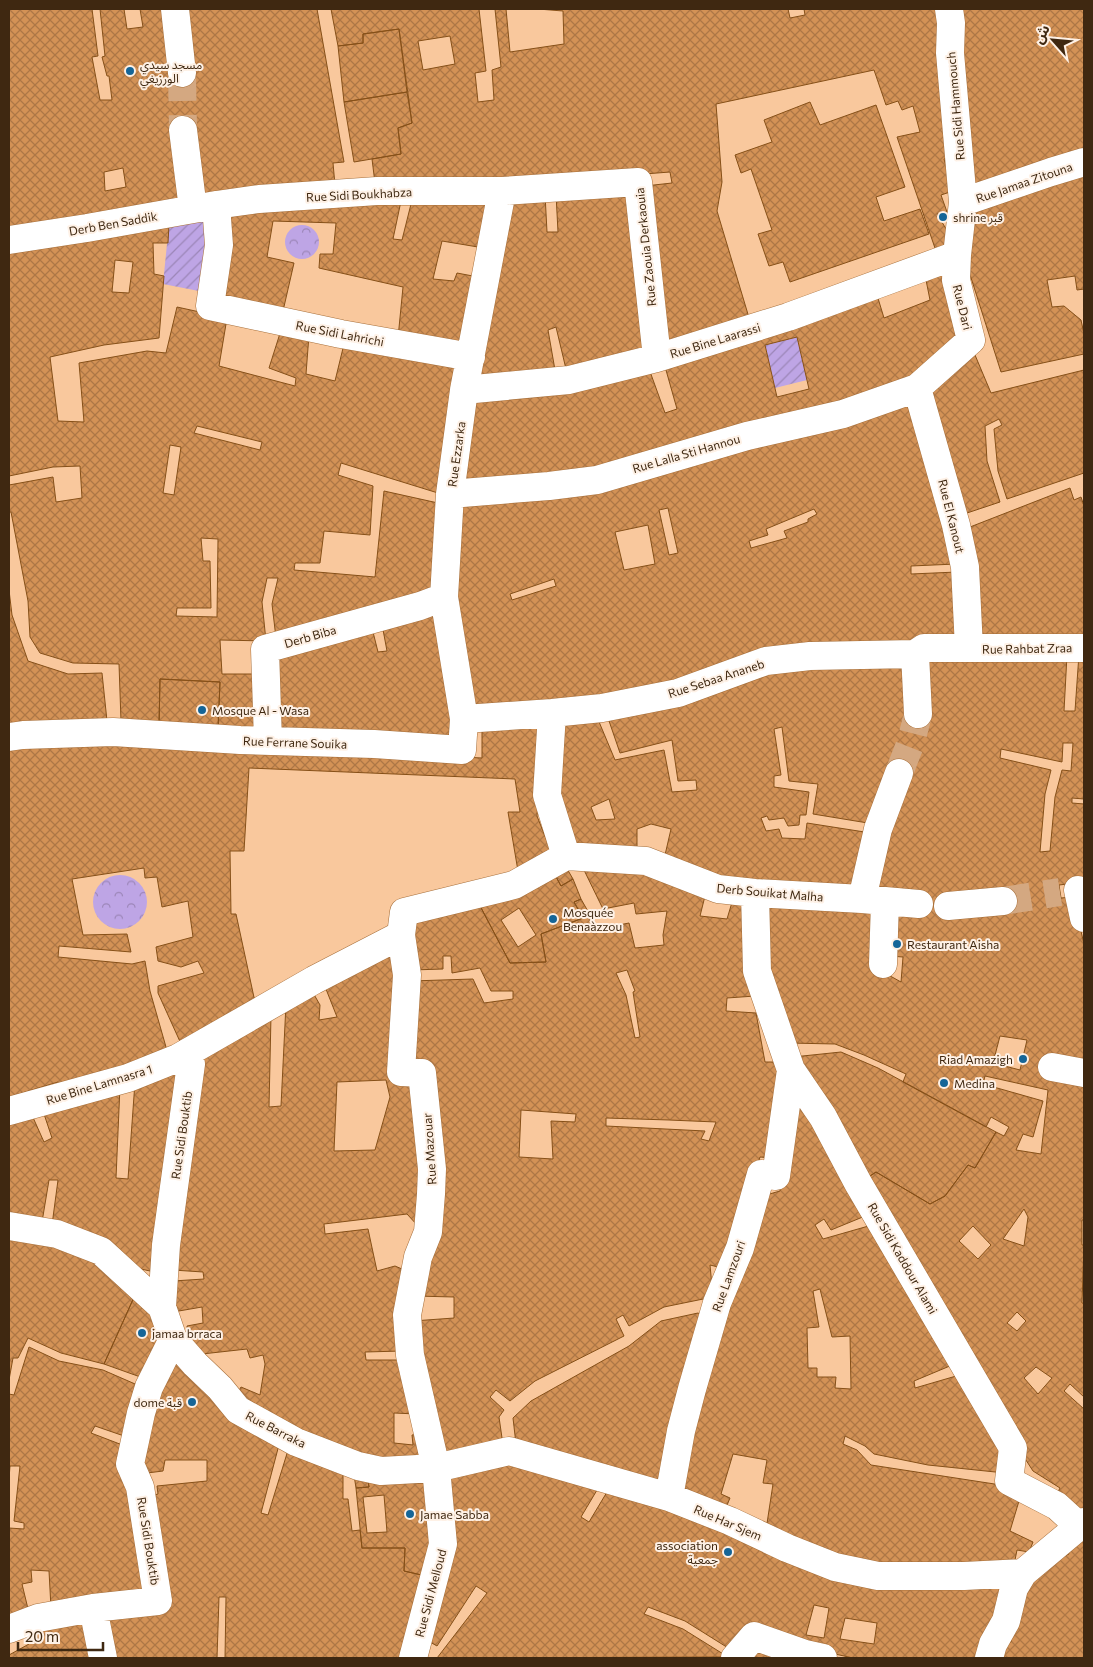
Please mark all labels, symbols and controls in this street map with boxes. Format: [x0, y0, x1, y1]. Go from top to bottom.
north arrow [1028, 15, 1078, 65]
text: ش [1029, 21, 1053, 46]
street label: Rue Sidi Hammouch [943, 51, 967, 161]
place label: مسجد سيدي الورزيغي [140, 57, 202, 89]
marker: مسجد سيدي الورزيغي [124, 65, 136, 77]
street label: Rue Jamaa Zitouna [974, 159, 1075, 206]
street label: Rue Sidi Boukhabza [306, 184, 412, 204]
street label: Rue Zaouia Derkaouia [632, 187, 658, 307]
street label: Derb Ben Saddik [68, 208, 159, 238]
place label: shrine قبر [953, 210, 1003, 225]
marker: shrine قبر [937, 211, 949, 223]
street label: Rue Dari [951, 283, 975, 331]
street label: Rue Sidi Lahrichi [295, 318, 385, 348]
street label: Rue Bine Laarassi [668, 320, 762, 360]
street label: Rue Ezzarka [444, 420, 468, 488]
street label: Rue Lalla Sti Hannou [631, 431, 741, 475]
street label: Rue El Kanout [936, 478, 968, 555]
street label: Derb Biba [282, 622, 338, 650]
street label: Rue Rahbat Zraa [982, 640, 1072, 656]
street label: Rue Sebaa Ananeb [666, 656, 766, 700]
place label: Mosque Al - Wasa [212, 703, 309, 717]
marker: Mosque Al - Wasa [196, 704, 208, 716]
street label: Rue Ferrane Souika [243, 733, 347, 751]
street label: Derb Souikat Malha [716, 880, 824, 904]
place label: Mosquée Benaàzzou [563, 905, 622, 933]
marker: Mosquée Benaàzzou [547, 913, 559, 925]
place label: Restaurant Aisha [907, 937, 999, 951]
marker: Restaurant Aisha [891, 938, 903, 950]
place label: Riad Amazigh [939, 1052, 1013, 1066]
marker: Riad Amazigh [1017, 1053, 1029, 1065]
street label: Rue Bine Lamnasra 1 [44, 1061, 154, 1107]
place label: Medina [954, 1076, 995, 1090]
marker: Medina [938, 1077, 950, 1089]
street label: Rue Sidi Bouktib [168, 1090, 194, 1180]
street label: Rue Mazouar [419, 1112, 438, 1185]
street label: Rue Sidi Kaddour Alami [865, 1200, 941, 1316]
street label: Rue Lamzouri [709, 1239, 747, 1313]
place label: jamaa brraca [152, 1326, 222, 1340]
marker: jamaa brraca [136, 1327, 148, 1339]
place label: dome قبة [133, 1395, 182, 1410]
marker: dome قبة [186, 1396, 198, 1408]
street label: Rue Barraka [243, 1408, 309, 1450]
street label: Rue Sidi Bouktib [135, 1496, 163, 1586]
street label: Rue Har Sjem [692, 1501, 764, 1543]
place label: Jamae Sabba [420, 1507, 489, 1522]
marker: Jamae Sabba [404, 1508, 416, 1520]
place label: association جمعية [656, 1538, 718, 1567]
marker: association جمعية [722, 1546, 734, 1558]
street label: Rue Sidi Melloud [412, 1547, 448, 1638]
scale bar [18, 1620, 102, 1652]
text: 20 m [25, 1627, 59, 1645]

